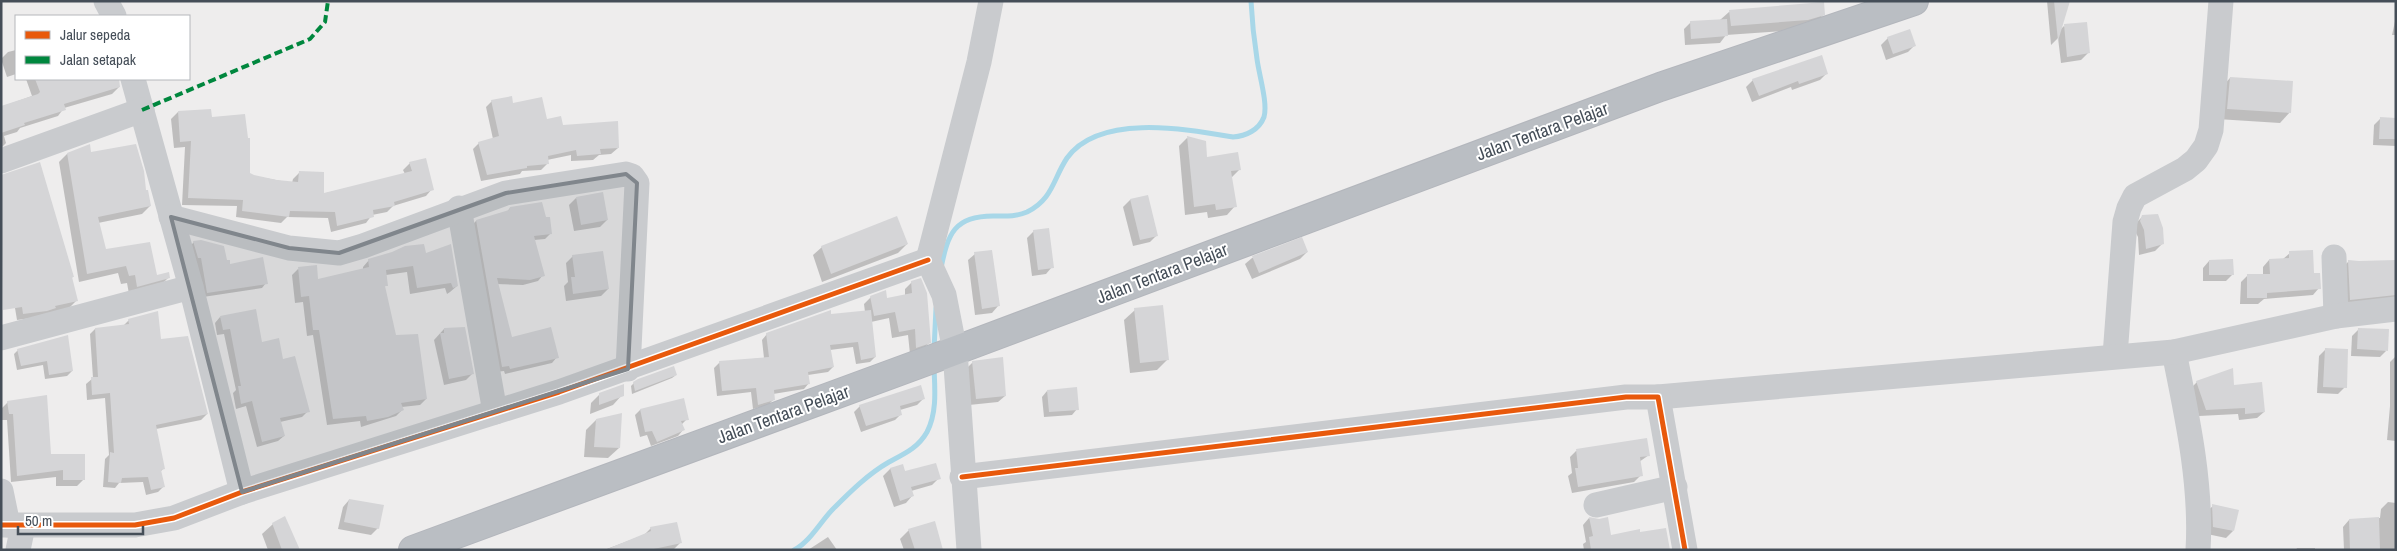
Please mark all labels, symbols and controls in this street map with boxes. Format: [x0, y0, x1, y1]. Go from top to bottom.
legend [15, 15, 190, 80]
text: Jalur sepeda [60, 24, 131, 45]
text: Jalan setapak [60, 49, 137, 70]
street label: Jalan Tentara Pelajar [1473, 96, 1611, 166]
street label: Jalan Tentara Pelajar [1093, 237, 1231, 309]
street label: Jalan Tentara Pelajar [714, 379, 852, 449]
scale bar [18, 504, 142, 536]
text: 50 m [25, 510, 52, 531]

